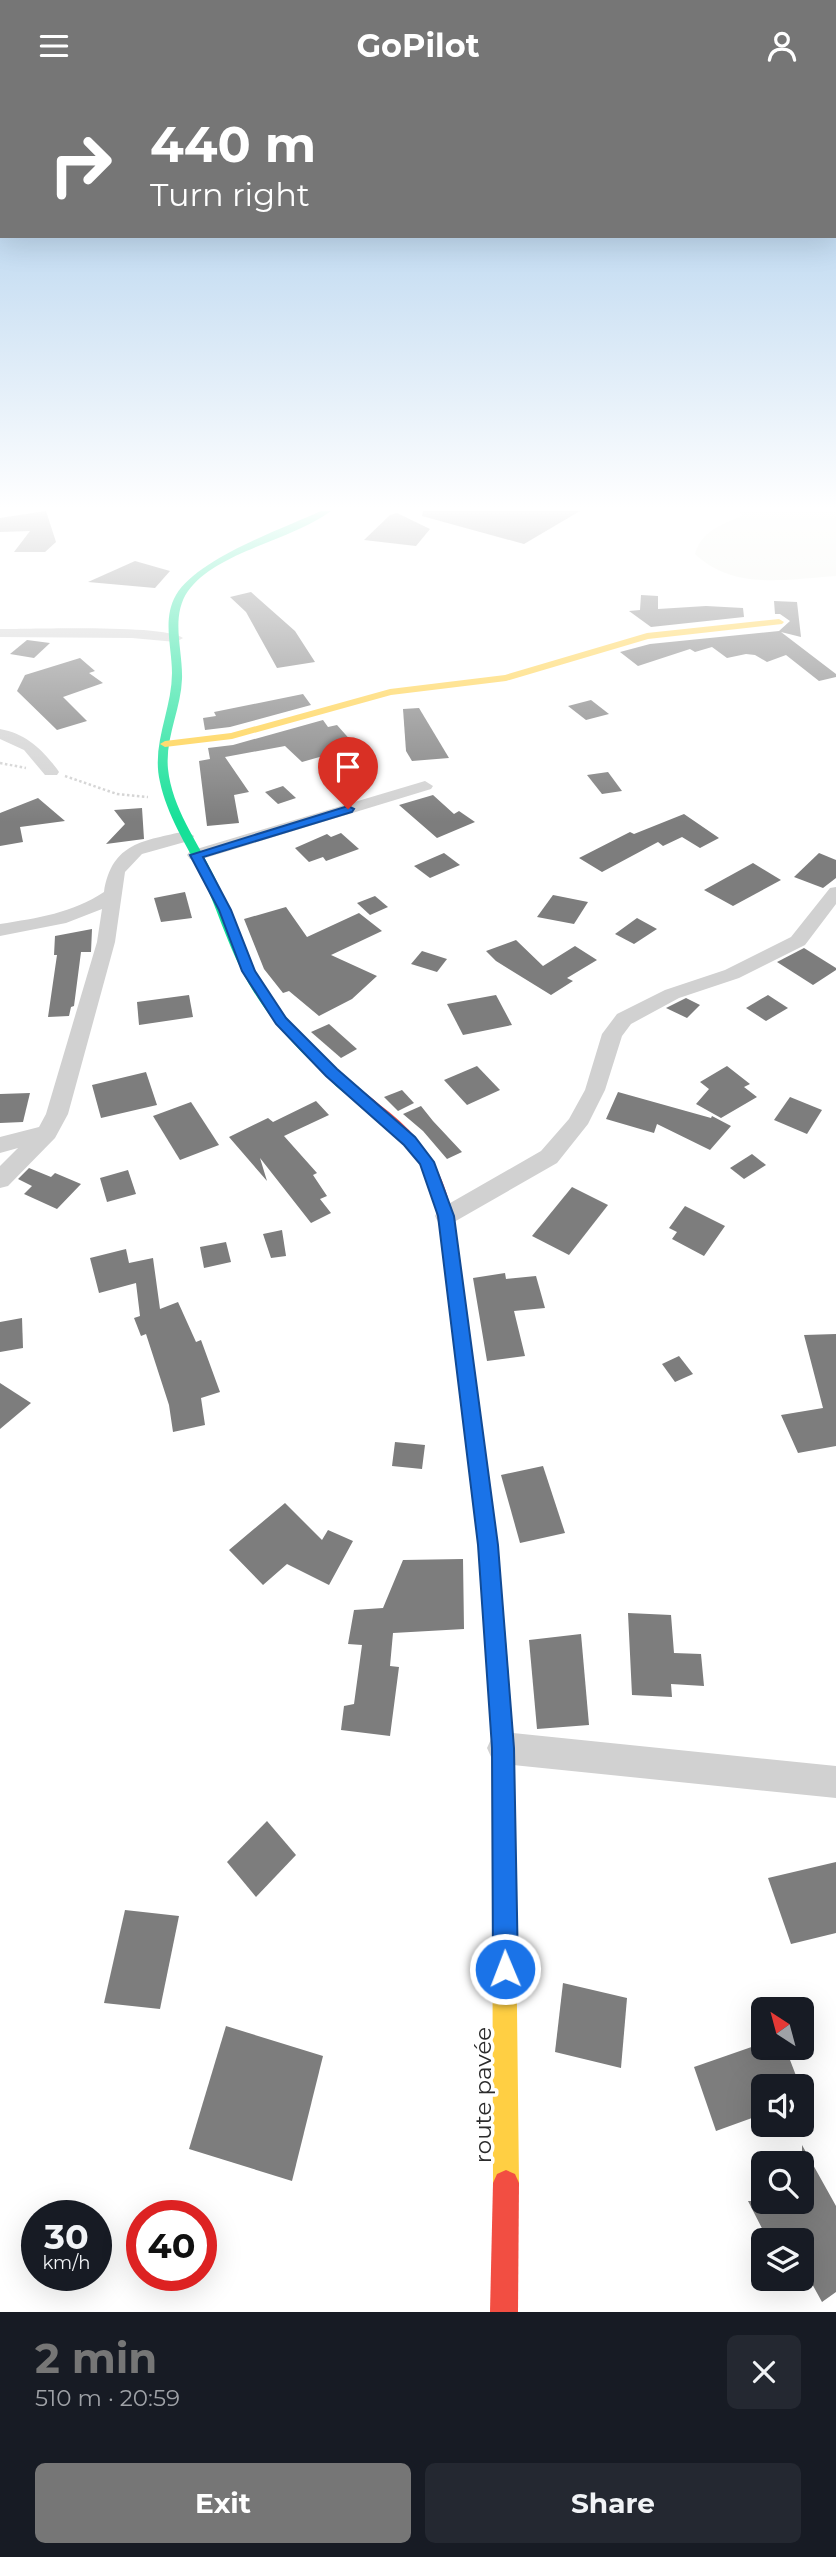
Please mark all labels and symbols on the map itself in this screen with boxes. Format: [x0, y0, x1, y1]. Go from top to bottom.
pin [318, 737, 378, 809]
position arrow [468, 1932, 542, 2006]
north arrow [751, 1997, 814, 2060]
street label: route pavée [469, 2027, 497, 2163]
speed limit sign: 40 [126, 2200, 217, 2291]

